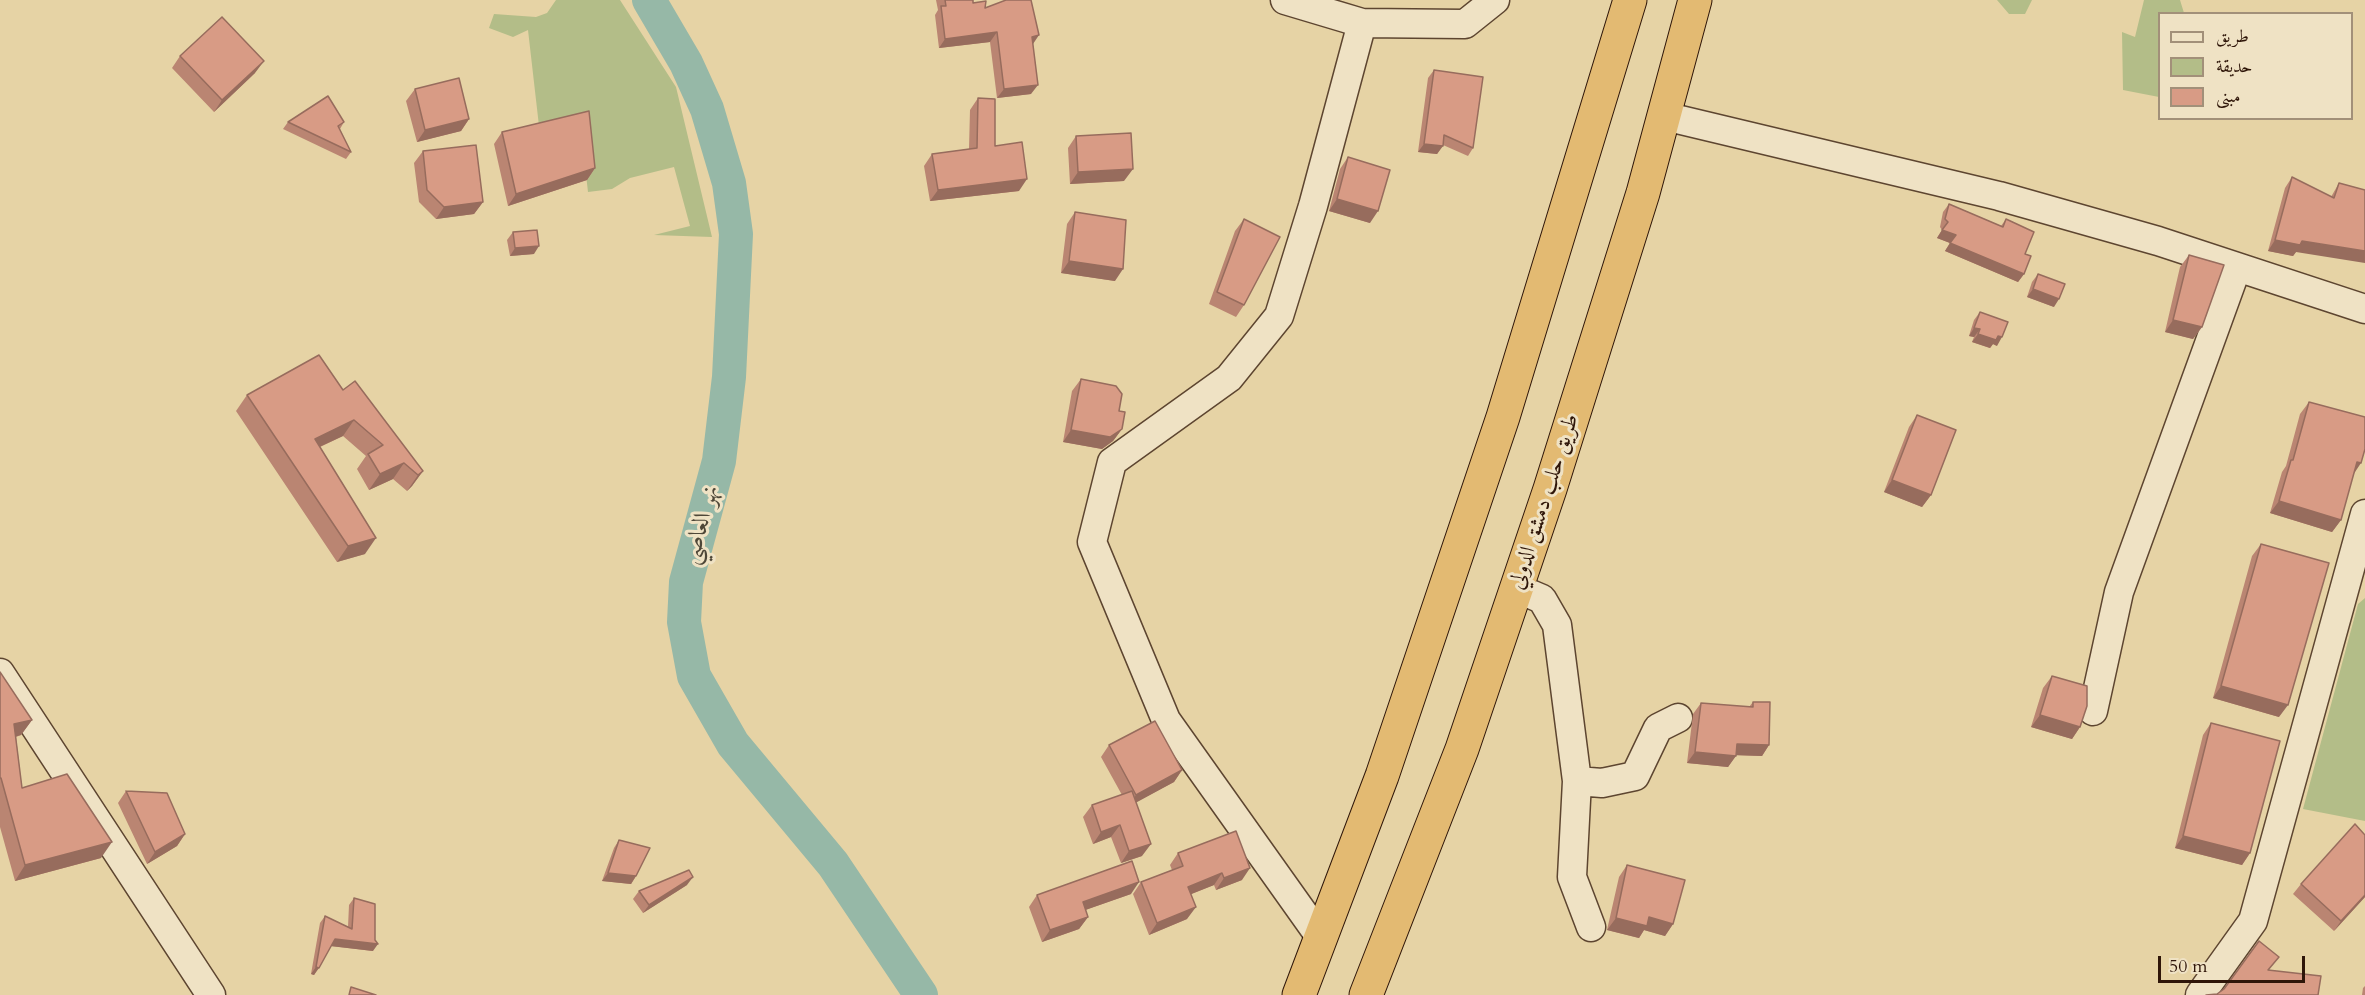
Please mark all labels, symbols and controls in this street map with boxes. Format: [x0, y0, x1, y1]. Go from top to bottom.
legend [2158, 12, 2353, 120]
text: طريق [2216, 24, 2249, 49]
text: حديقة [2216, 54, 2252, 79]
text: مبنى [2216, 84, 2241, 109]
street label: طريق حلب دمشق الدولي [1504, 411, 1586, 593]
water label: نهر العاصي [678, 482, 726, 568]
scale bar [2161, 944, 2308, 982]
text: 50 m [2169, 954, 2208, 979]

